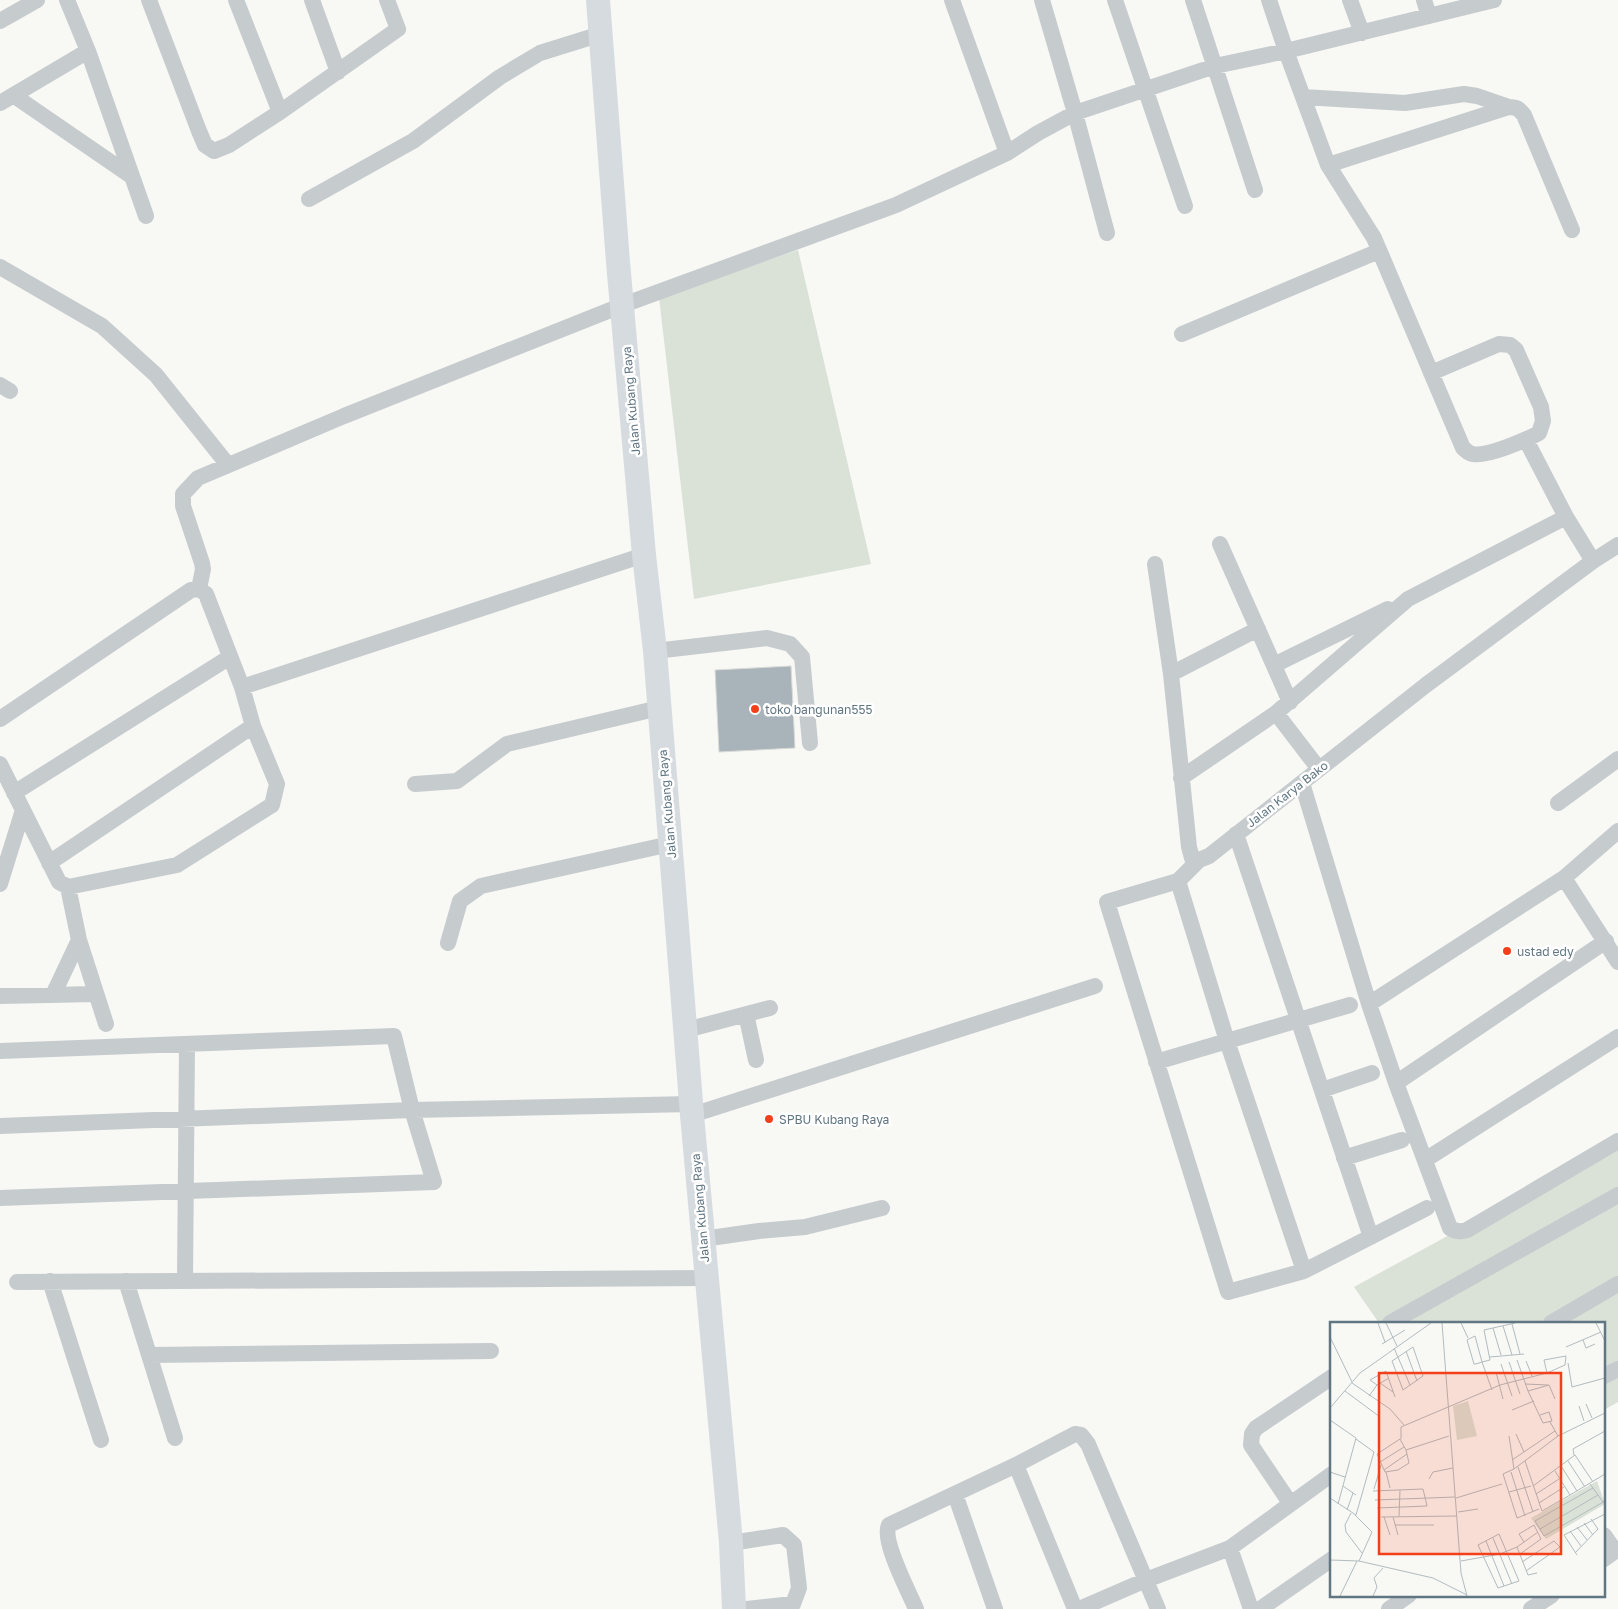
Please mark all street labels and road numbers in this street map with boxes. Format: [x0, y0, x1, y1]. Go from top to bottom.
street label: Jalan Kubang Raya [619, 346, 643, 456]
street label: Jalan Kubang Raya [655, 749, 679, 859]
street label: Jalan Karya Bako [1243, 758, 1331, 830]
street label: Jalan Kubang Raya [688, 1153, 712, 1263]

